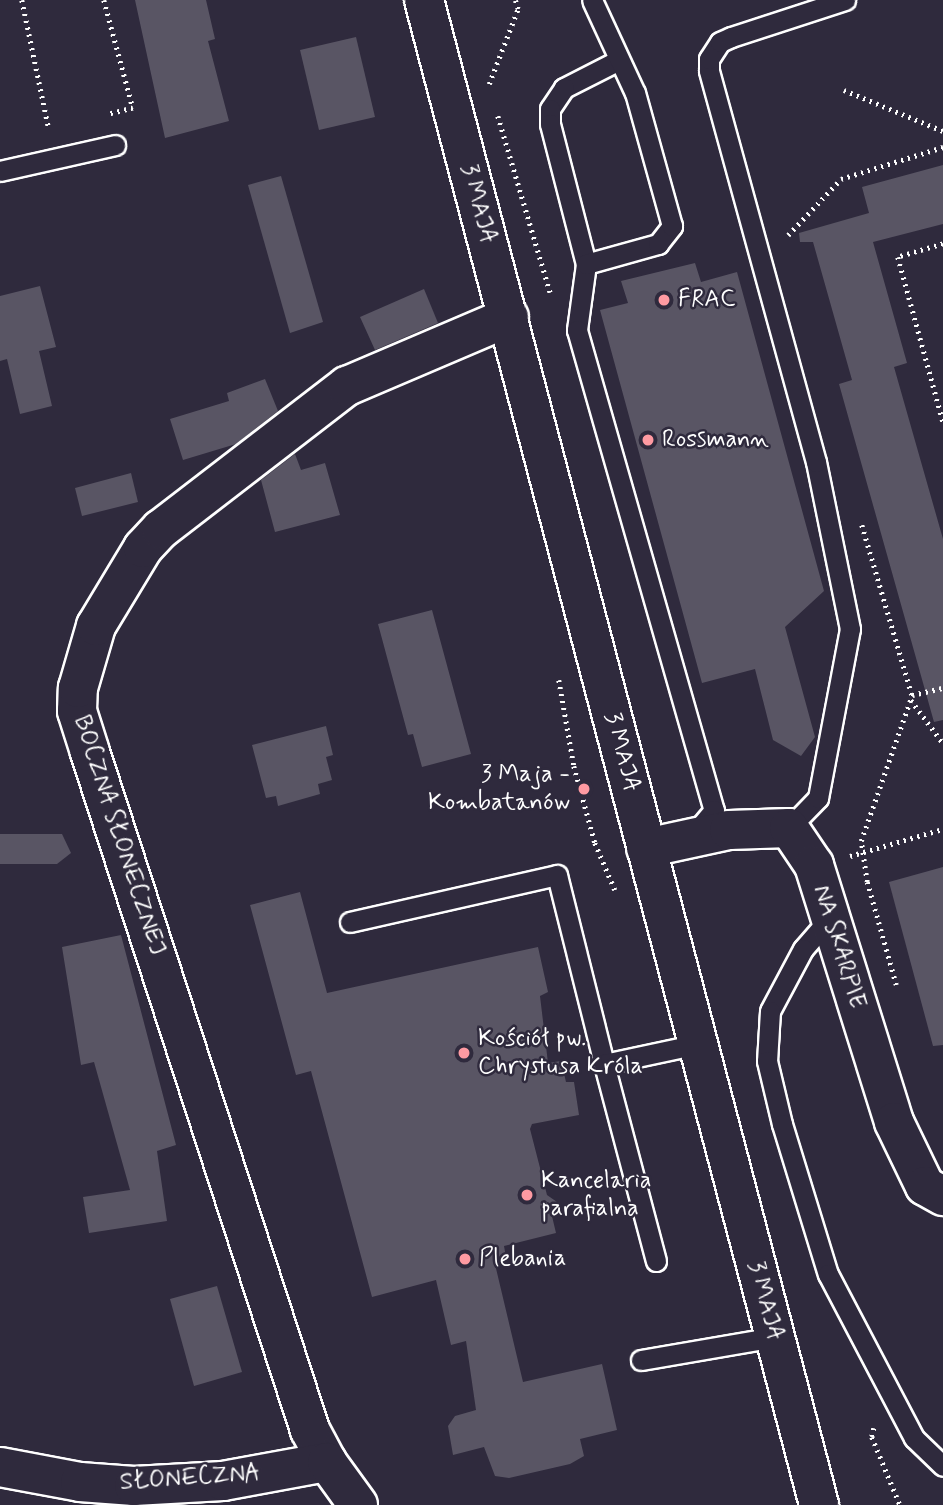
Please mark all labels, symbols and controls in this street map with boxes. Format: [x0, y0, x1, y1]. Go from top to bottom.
street label: 3 MAJA [454, 161, 502, 247]
place label: FRAC [678, 286, 735, 314]
marker: FRAC [656, 292, 672, 308]
place label: Rossmann [662, 426, 769, 454]
marker: Rossmann [640, 432, 656, 448]
street label: 3 MAJA [598, 709, 646, 795]
street label: BOCZNA SŁONECZNEJ [67, 711, 171, 959]
place label: 3 Maja - Kombatanów [428, 761, 570, 817]
marker: 3 Maja - Kombatanów [576, 781, 592, 797]
street label: NA SKARPIE [805, 875, 873, 1019]
place label: Kościół pw. Chrystusa Króla [478, 1025, 642, 1081]
marker: Kościół pw. Chrystusa Króla [456, 1045, 472, 1061]
place label: Kancelaria parafialna [541, 1167, 651, 1223]
marker: Kancelaria parafialna [519, 1187, 535, 1203]
place label: Plebania [479, 1245, 566, 1273]
marker: Plebania [457, 1251, 473, 1267]
street label: 3 MAJA [741, 1258, 789, 1344]
street label: SŁONECZNA [119, 1459, 261, 1497]

